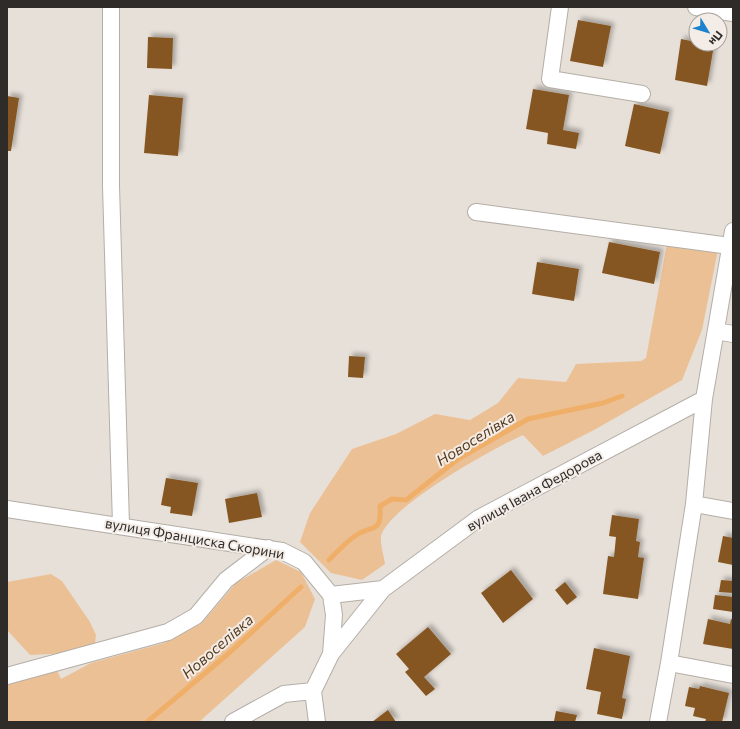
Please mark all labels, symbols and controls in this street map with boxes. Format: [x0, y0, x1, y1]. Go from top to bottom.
north arrow [688, 12, 728, 52]
text: Пн [707, 29, 726, 48]
water label: Новоселівка [433, 407, 518, 469]
street label: вулиця Івана Федорова [463, 446, 605, 534]
street label: вулиця Франциска Скорини [104, 514, 286, 562]
water label: Новоселівка [178, 610, 257, 682]

